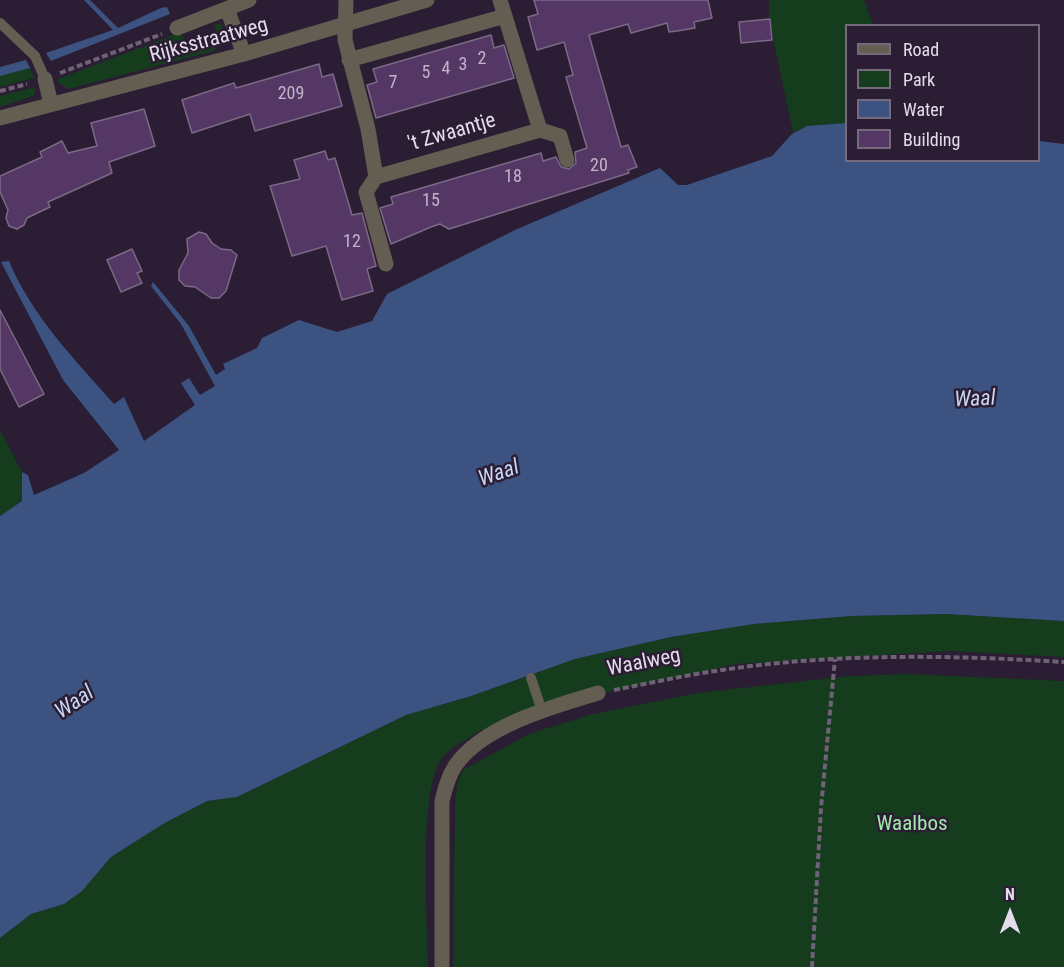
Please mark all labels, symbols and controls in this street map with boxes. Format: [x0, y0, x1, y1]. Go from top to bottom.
street label: Rijksstraatweg [147, 13, 271, 69]
legend [845, 24, 1040, 162]
text: Road [903, 39, 939, 60]
house number: 2 [478, 48, 486, 70]
house number: 3 [459, 54, 467, 76]
house number: 4 [442, 58, 450, 80]
house number: 5 [422, 62, 430, 84]
text: Park [903, 69, 935, 90]
house number: 7 [389, 72, 397, 94]
house number: 209 [278, 83, 304, 105]
text: Water [903, 99, 944, 120]
street label: 't Zwaantje [405, 108, 499, 158]
text: Building [903, 129, 960, 150]
house number: 20 [590, 155, 608, 177]
house number: 18 [504, 166, 522, 188]
house number: 15 [422, 190, 440, 212]
house number: 12 [343, 231, 361, 253]
water label: Waal [954, 386, 996, 414]
water label: Waal [475, 455, 523, 493]
street label: Waalweg [605, 644, 683, 682]
water label: Waal [51, 681, 99, 725]
park label: Waalbos [876, 812, 948, 838]
north arrow [980, 883, 1040, 943]
text: N [1005, 885, 1015, 904]

